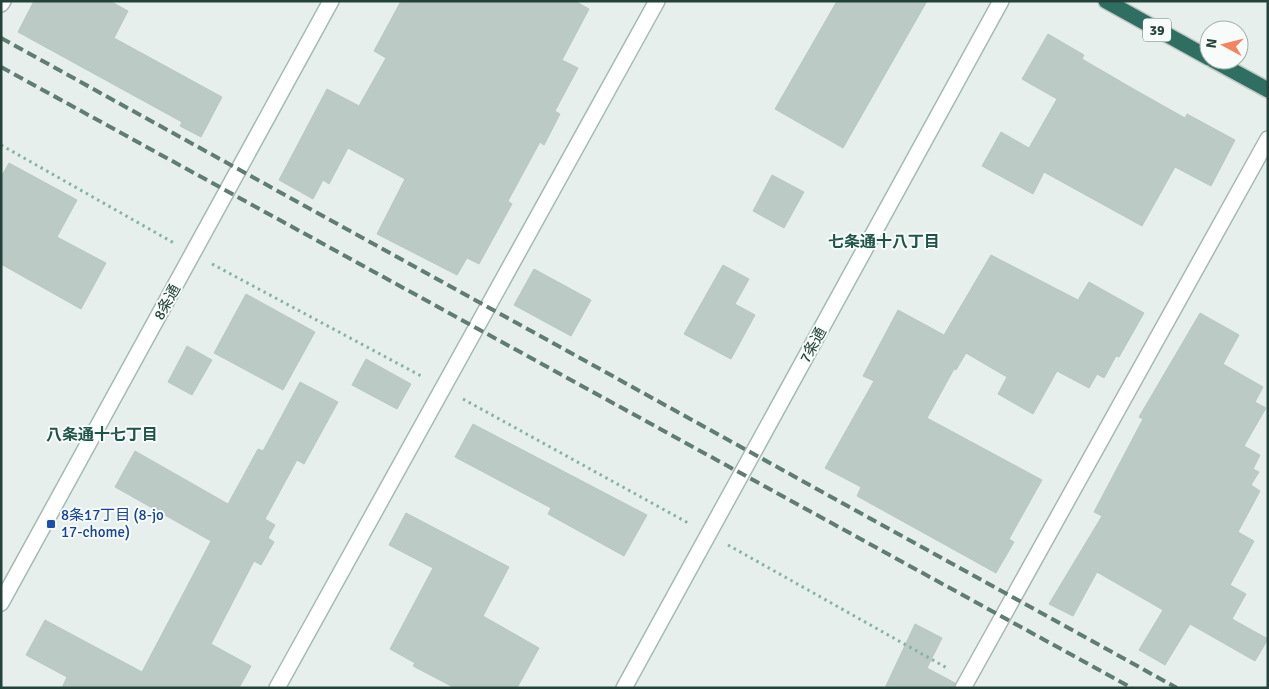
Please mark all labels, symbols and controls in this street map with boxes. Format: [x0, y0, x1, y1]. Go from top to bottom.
road number: 39 [1143, 18, 1171, 42]
north arrow [1199, 20, 1249, 70]
text: N [1203, 38, 1221, 49]
district label: 七条通十八丁目 [828, 232, 940, 252]
street label: 8条通 [150, 281, 184, 323]
street label: 7条通 [796, 324, 830, 366]
district label: 八条通十七丁目 [46, 425, 158, 445]
place label: 8条17丁目 (8-jo 17-chome) [61, 506, 164, 541]
marker: 8条17丁目 (8-jo 17-chome) [45, 518, 57, 530]

